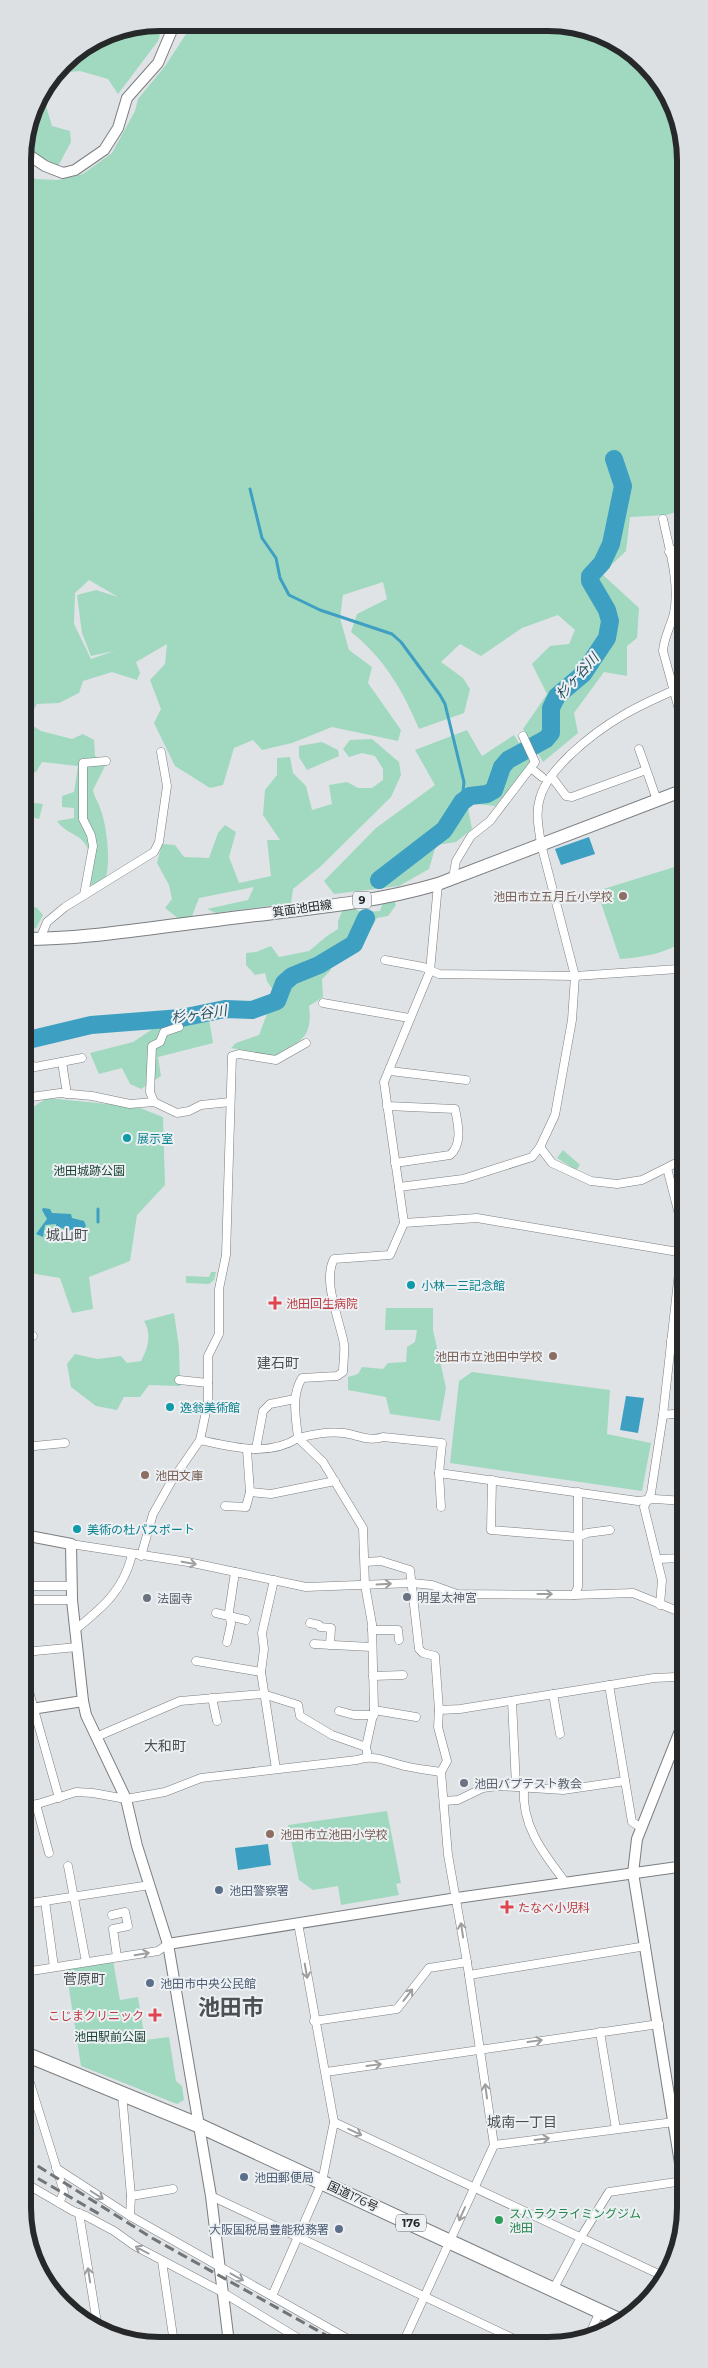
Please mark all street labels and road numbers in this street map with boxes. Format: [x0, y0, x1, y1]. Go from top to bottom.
road number: 9 [353, 892, 371, 908]
street label: 箕面池田線 [271, 896, 333, 920]
street label: 国道176号 [325, 2178, 381, 2214]
road number: 176 [396, 2214, 426, 2232]

